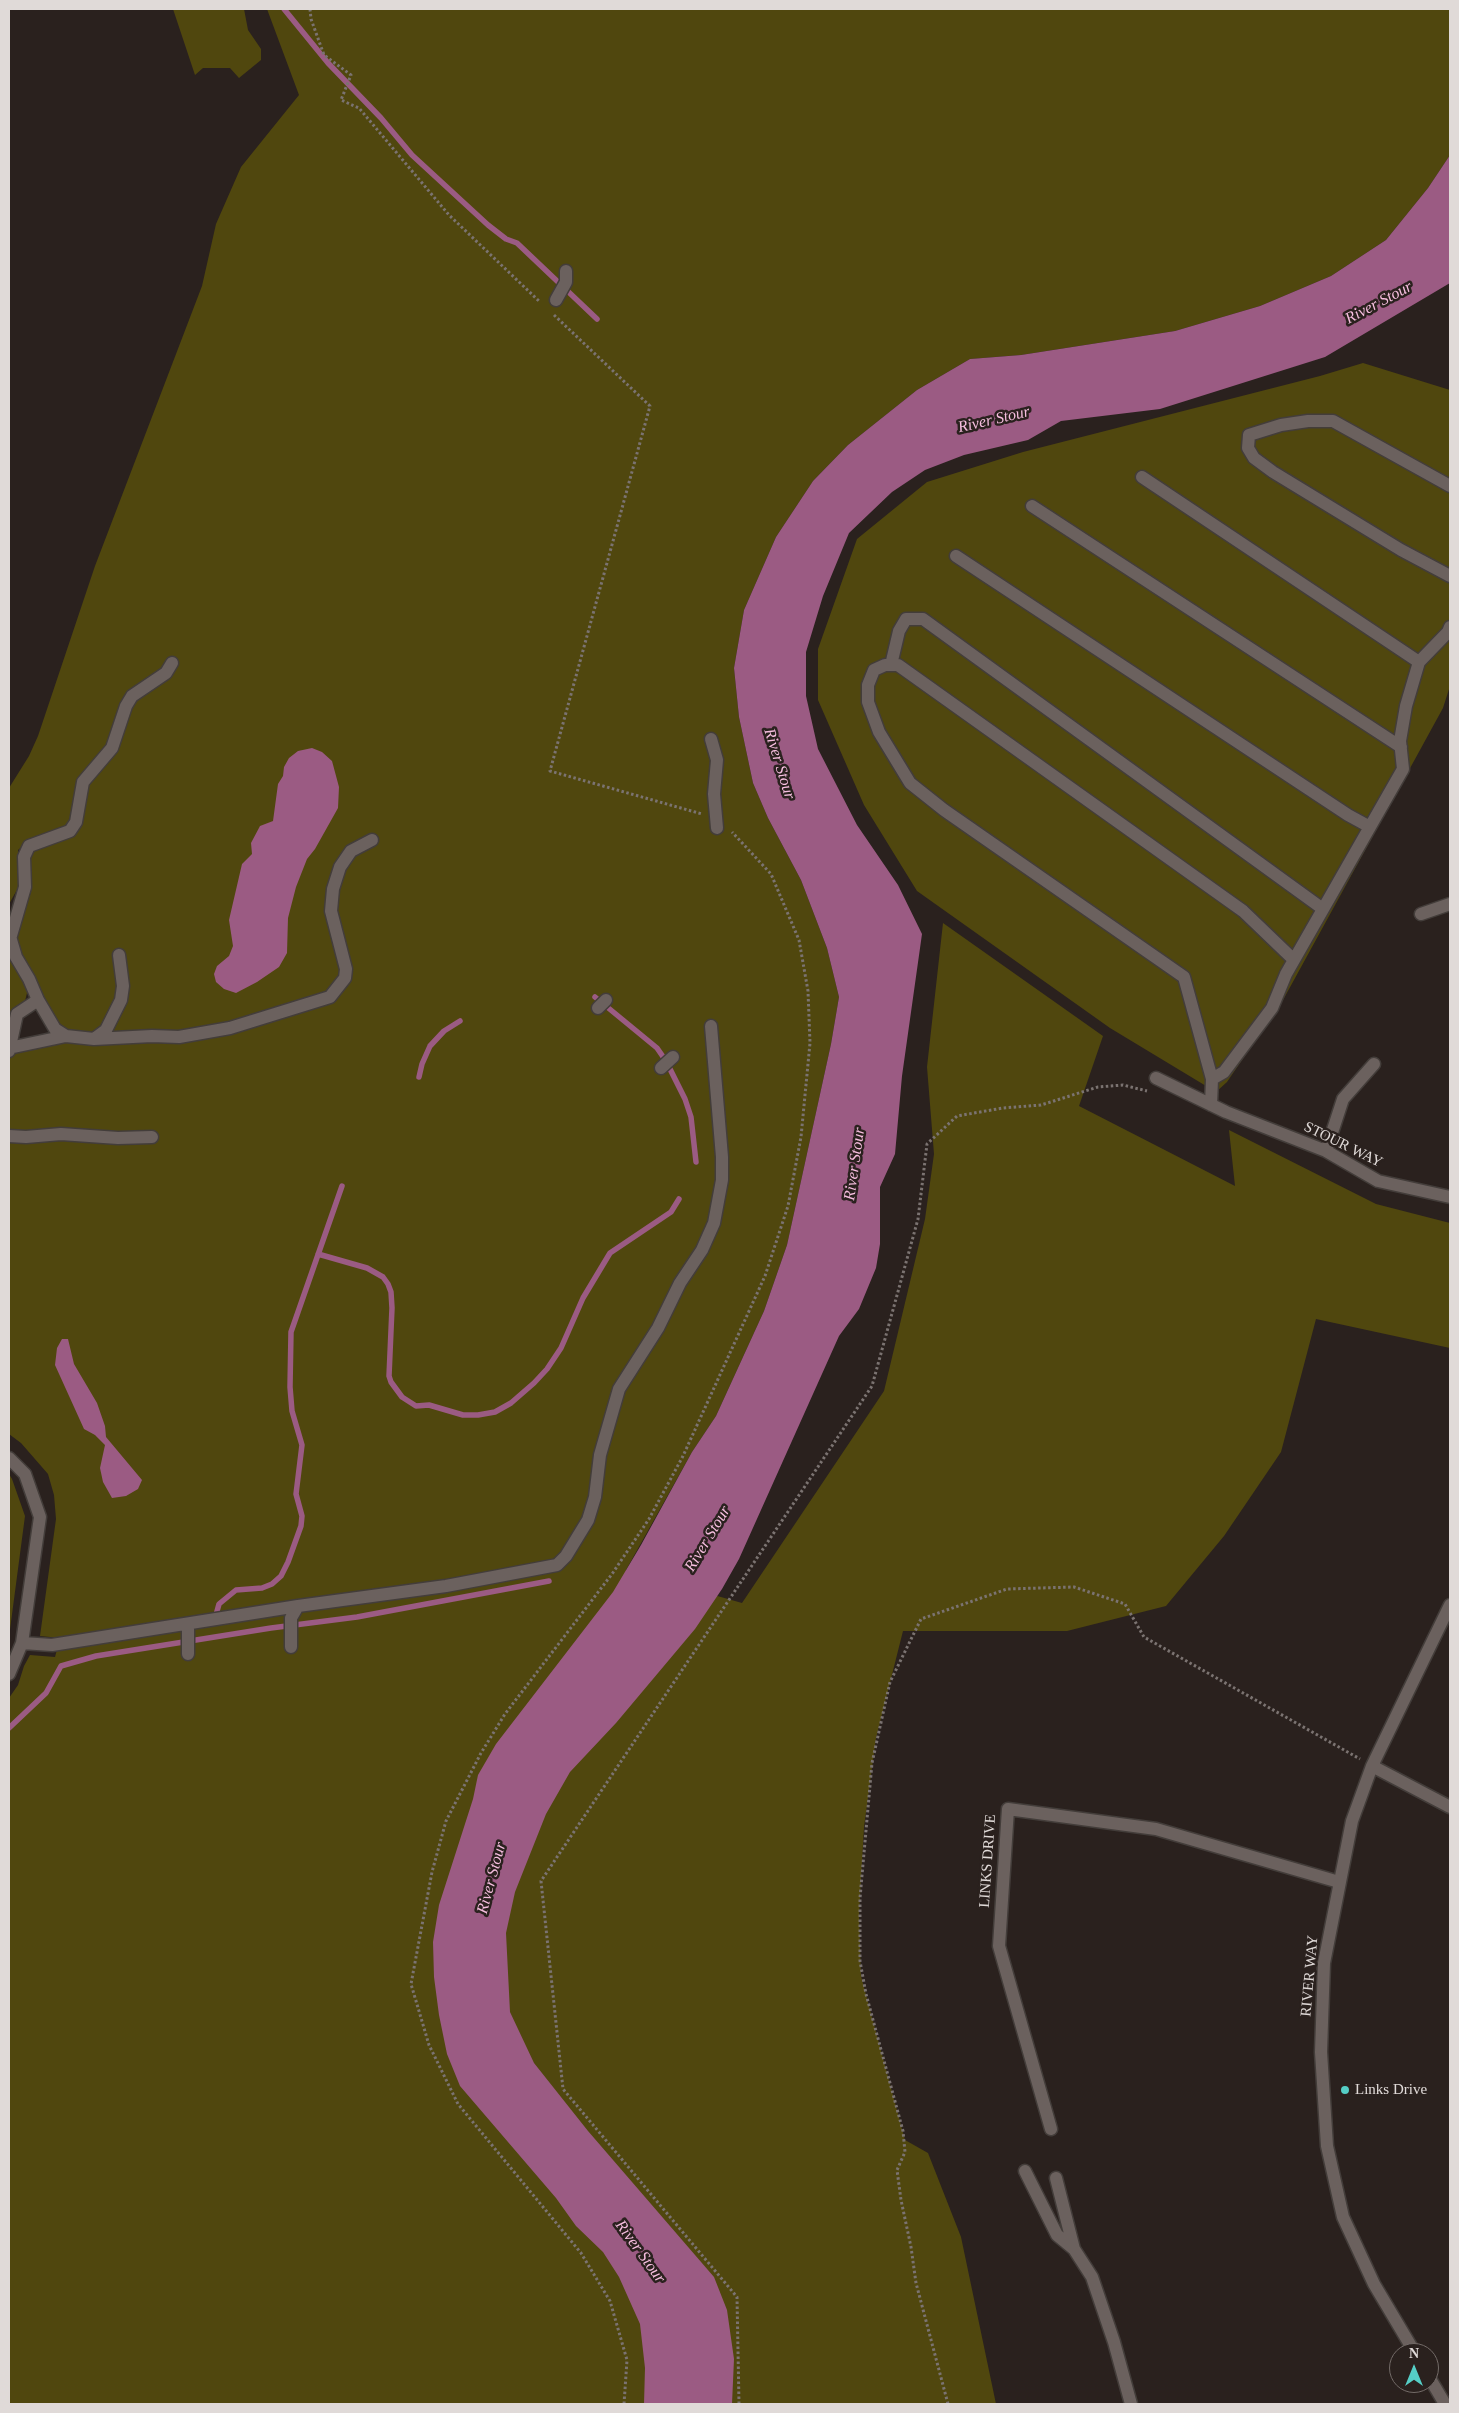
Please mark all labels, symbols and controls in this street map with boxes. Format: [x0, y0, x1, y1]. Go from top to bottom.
water label: River Stour [1342, 277, 1416, 329]
water label: River Stour [956, 402, 1032, 438]
water label: River Stour [759, 726, 799, 802]
street label: STOUR WAY [1301, 1118, 1385, 1172]
water label: River Stour [840, 1126, 870, 1202]
water label: River Stour [681, 1503, 735, 1575]
street label: LINKS DRIVE [976, 1814, 1000, 1908]
water label: River Stour [473, 1840, 511, 1916]
street label: RIVER WAY [1297, 1935, 1323, 2017]
place label: Links Drive [1355, 2081, 1427, 2099]
marker: Links Drive [1339, 2084, 1351, 2096]
water label: River Stour [611, 2217, 669, 2287]
north arrow [1389, 2343, 1439, 2393]
text: N [1409, 2346, 1419, 2361]

